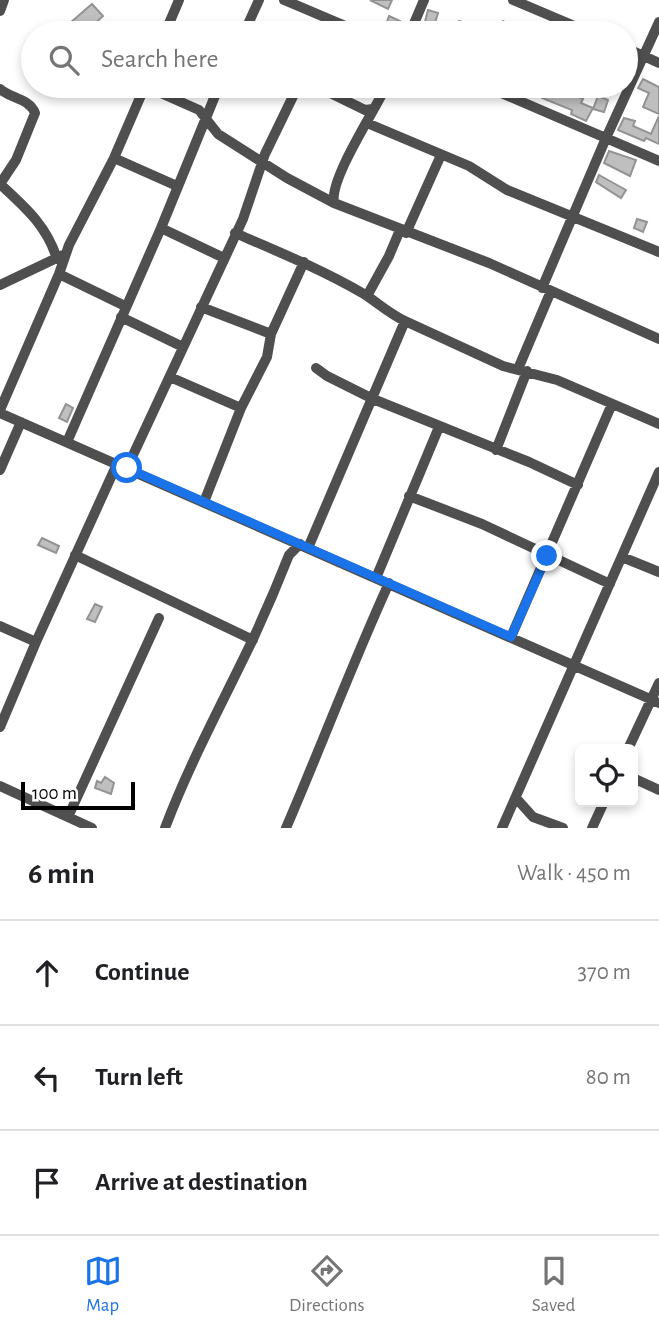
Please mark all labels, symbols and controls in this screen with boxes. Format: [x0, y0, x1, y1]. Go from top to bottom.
search box [21, 21, 638, 98]
icon: search [45, 41, 83, 79]
text: Search here [101, 46, 219, 72]
route start [111, 452, 142, 483]
route end [531, 540, 562, 571]
map controls [575, 744, 638, 807]
button: locate [575, 744, 638, 807]
scale bar [21, 779, 135, 811]
text: 100 m [32, 784, 77, 803]
text: 6 min [28, 859, 95, 889]
text: Walk · 450 m [517, 862, 631, 885]
icon: ahead [28, 954, 66, 992]
text: Continue [95, 959, 190, 985]
text: 370 m [578, 961, 631, 984]
icon: left [28, 1059, 66, 1097]
text: Turn left [95, 1064, 183, 1090]
text: 80 m [586, 1066, 631, 1089]
icon: arrive [28, 1164, 66, 1202]
text: Arrive at destination [95, 1169, 308, 1195]
tab: Map [84, 1252, 122, 1317]
tab: Directions [289, 1252, 365, 1317]
tab: Saved [532, 1252, 575, 1317]

